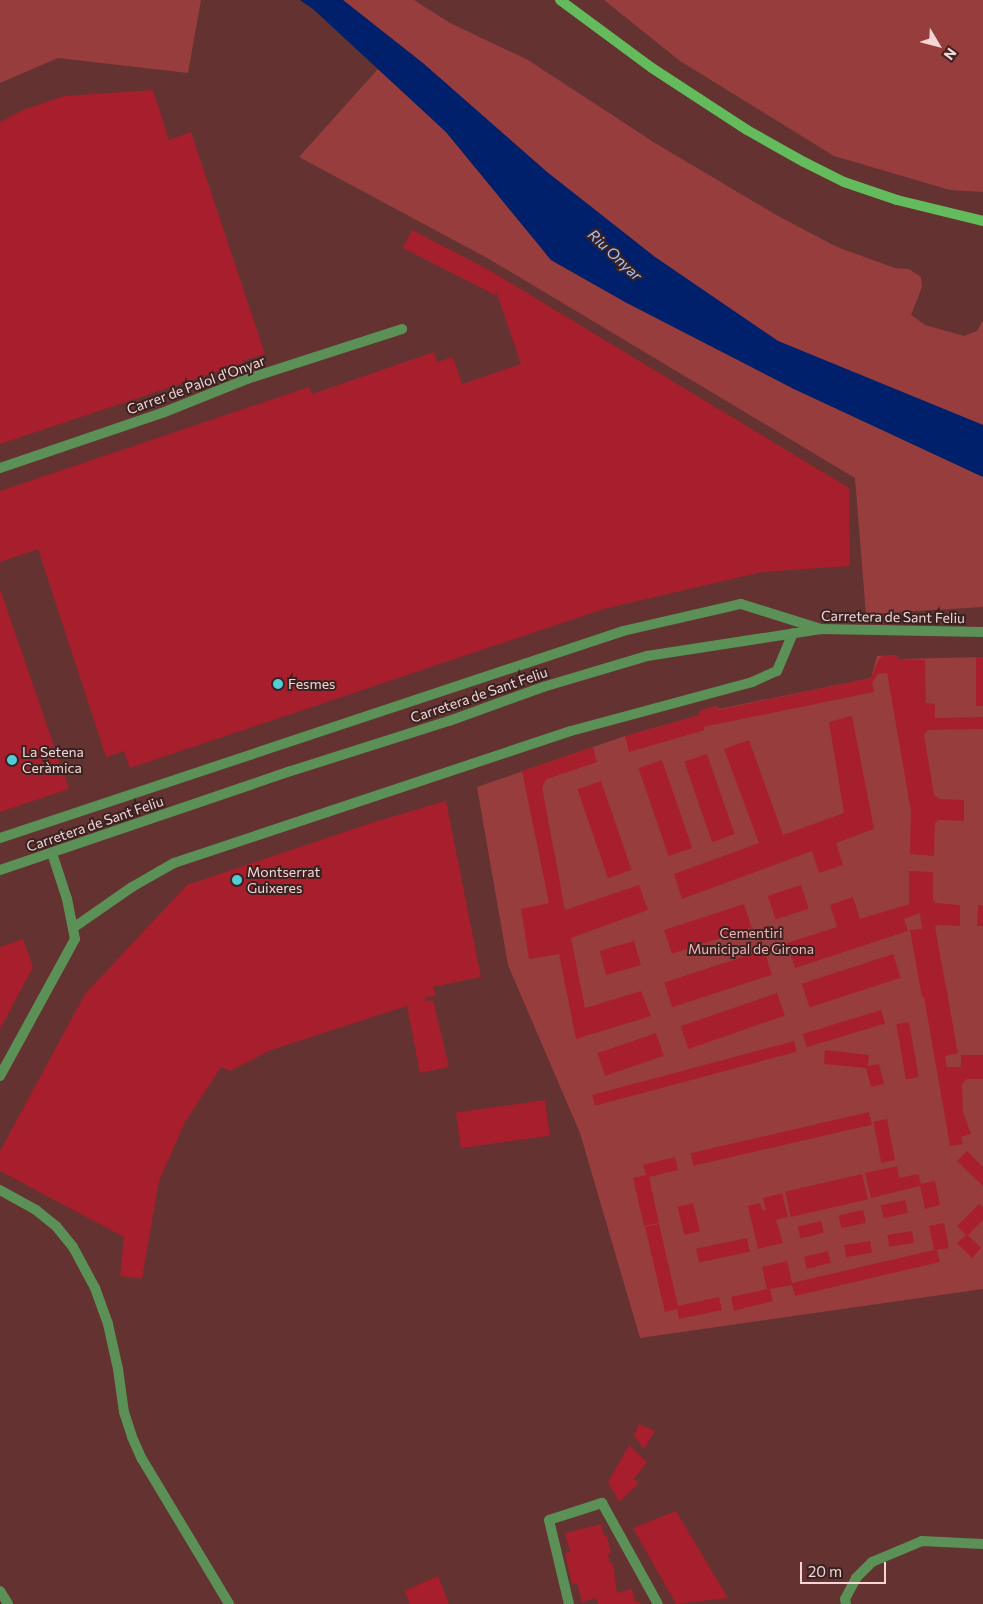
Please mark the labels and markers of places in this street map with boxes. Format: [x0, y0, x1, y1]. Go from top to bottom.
place label: Fesmes [288, 676, 335, 692]
marker: Fesmes [272, 678, 284, 690]
place label: La Setena Ceràmica [22, 744, 84, 776]
marker: La Setena Ceràmica [6, 754, 18, 766]
place label: Montserrat Guixeres [247, 864, 320, 896]
marker: Montserrat Guixeres [231, 874, 243, 886]

